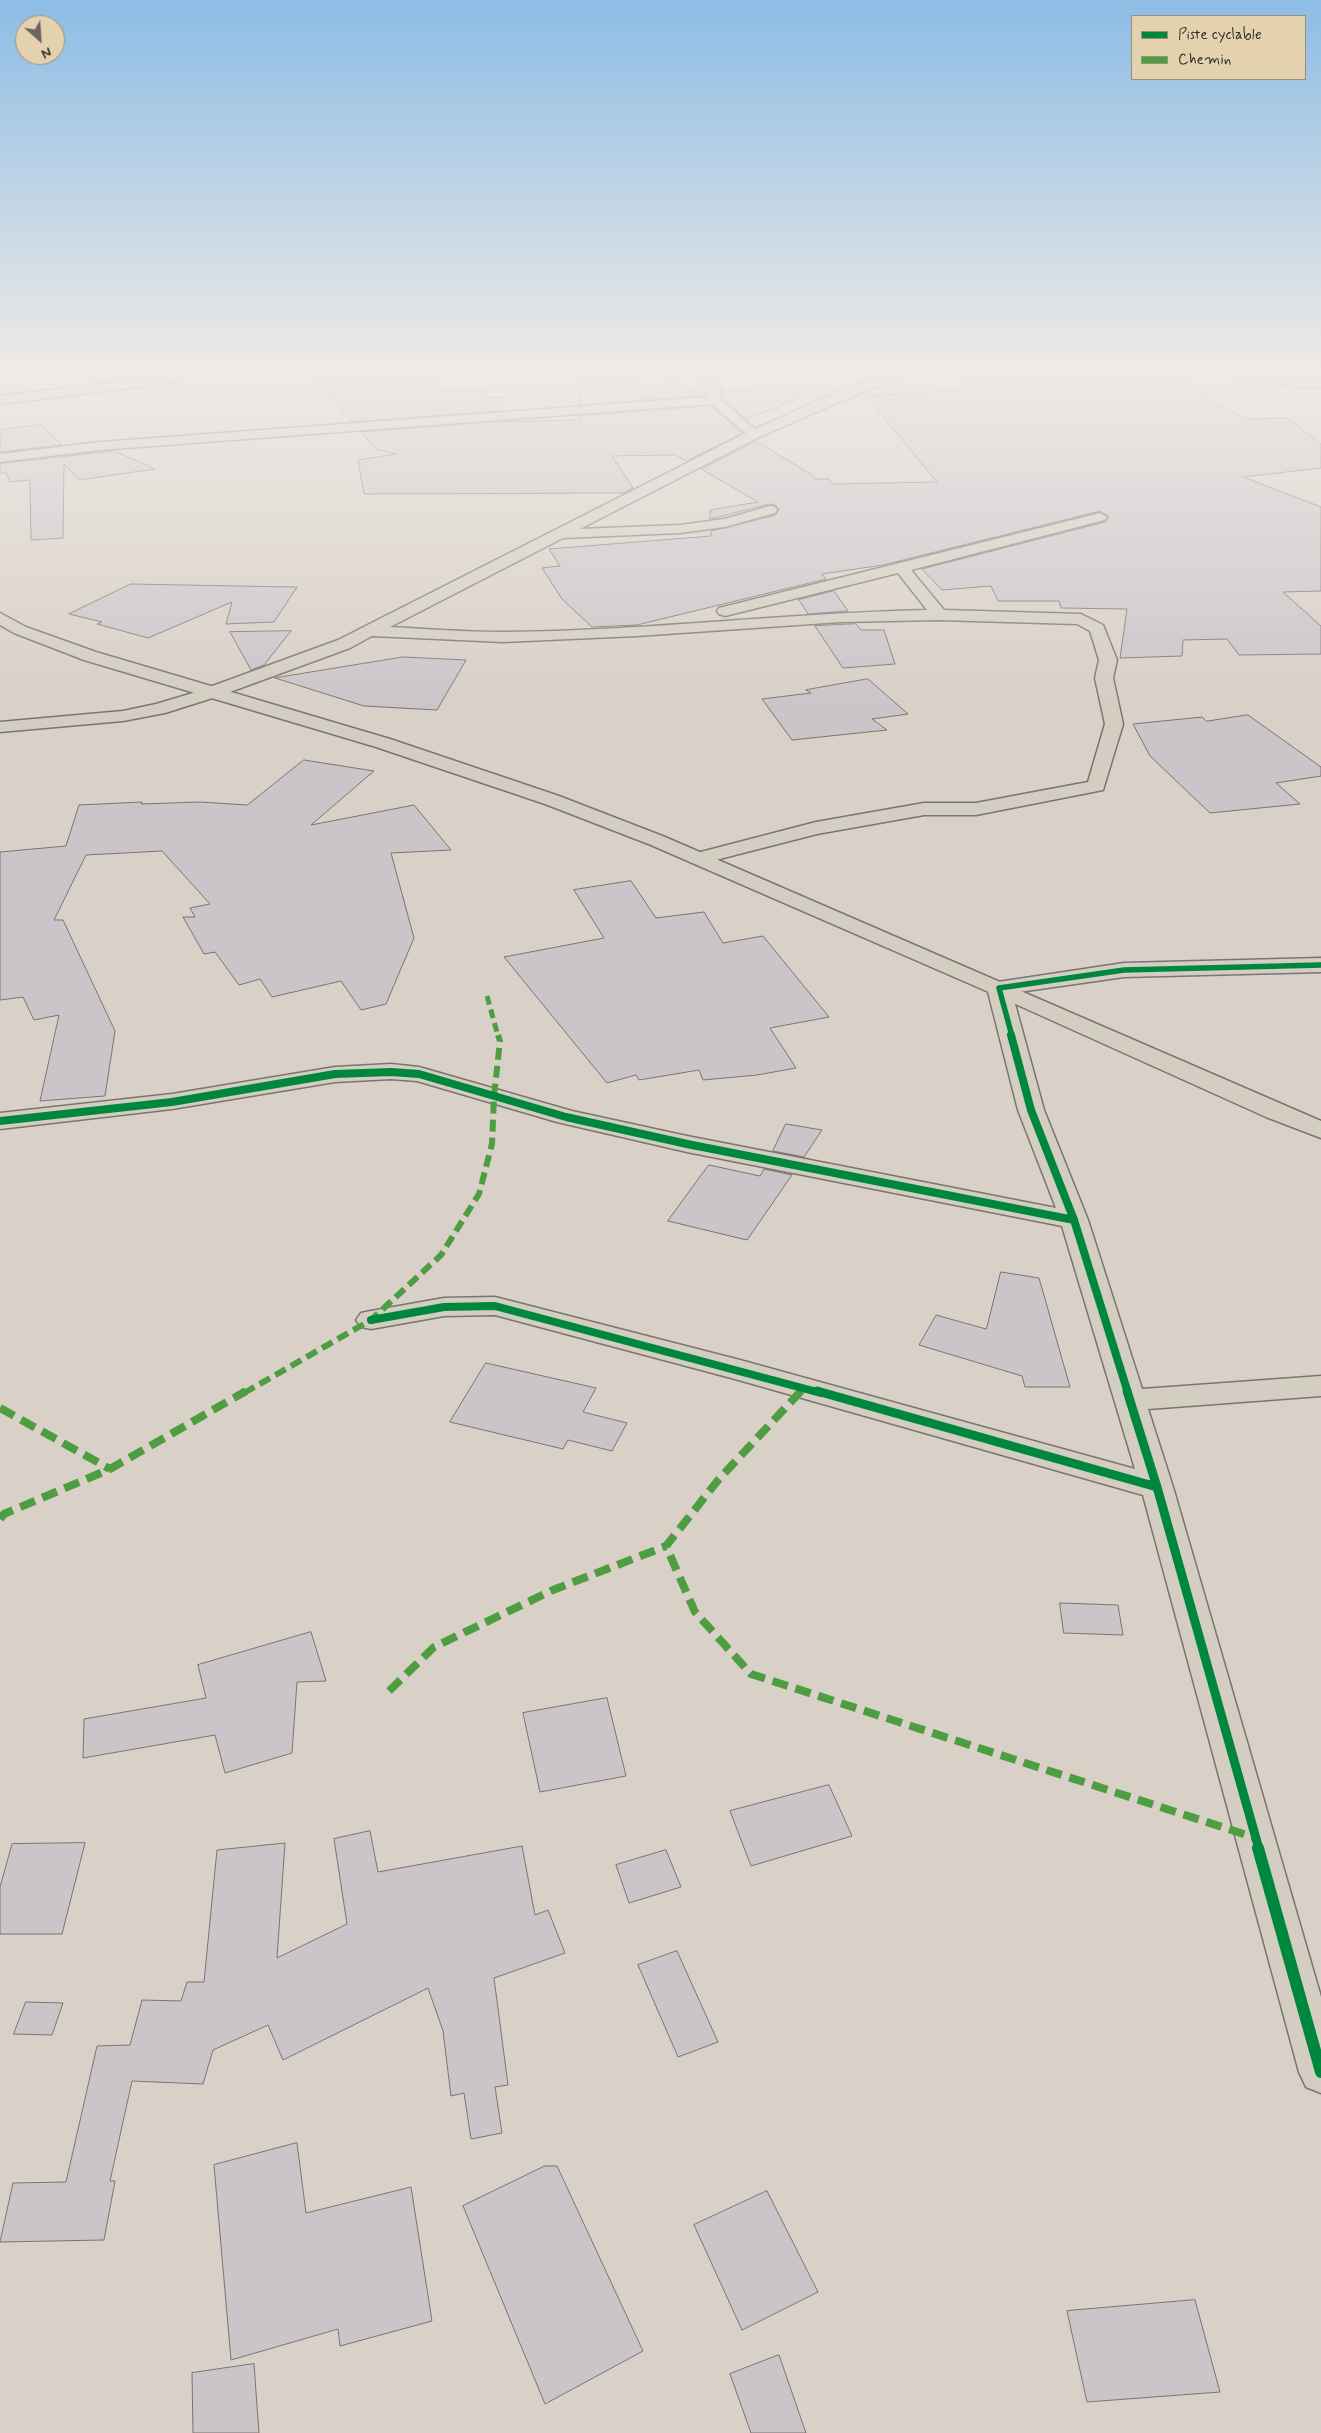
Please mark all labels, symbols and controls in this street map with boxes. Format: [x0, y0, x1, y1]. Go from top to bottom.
north arrow [15, 15, 65, 65]
legend [1131, 15, 1306, 80]
text: Piste cyclable [1178, 25, 1262, 45]
text: N [38, 42, 54, 63]
text: Chemin [1178, 50, 1231, 70]

